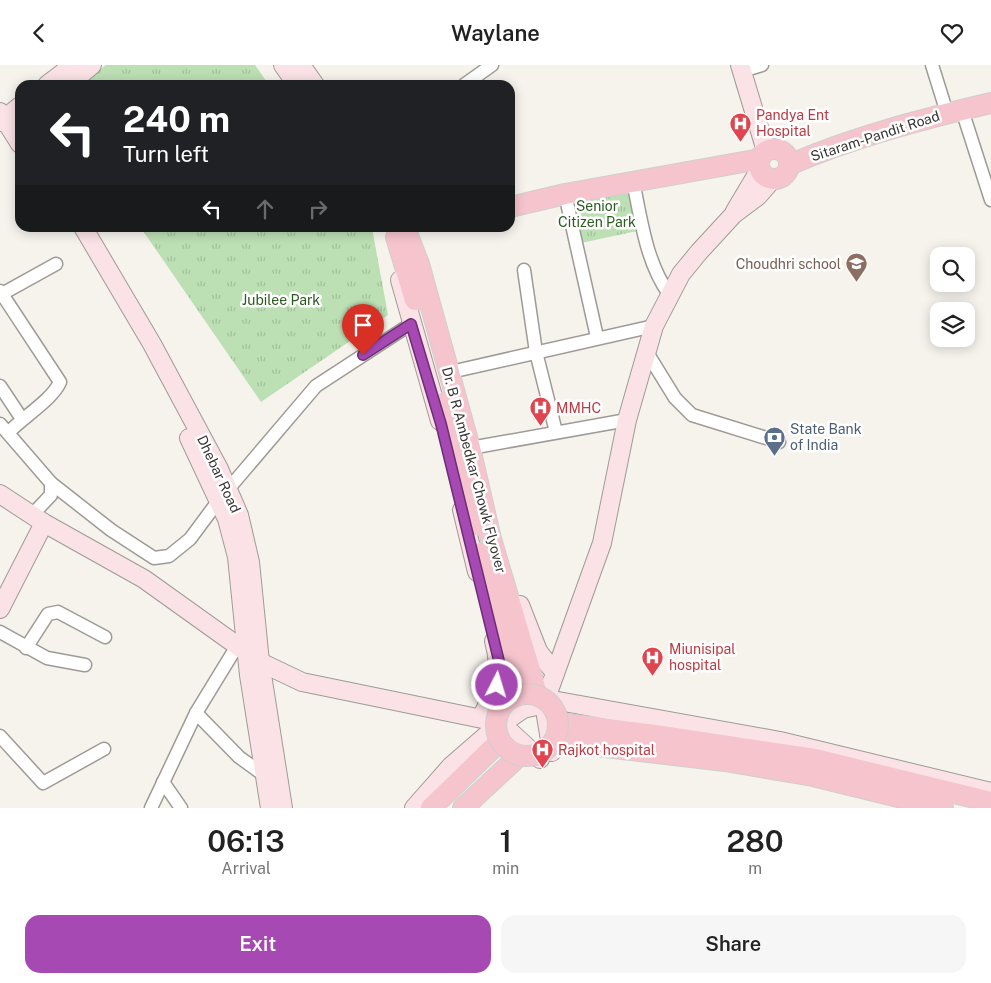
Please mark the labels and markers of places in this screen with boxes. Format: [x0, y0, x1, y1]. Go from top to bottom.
place label: Pandya Ent Hospital [756, 107, 829, 139]
hospital icon: Pandya Ent Hospital [728, 111, 752, 142]
school or university icon: Choudhri school [845, 252, 869, 283]
place label: Choudhri school [736, 256, 841, 272]
pin [342, 304, 384, 355]
hospital icon: MMHC [528, 396, 552, 427]
place label: MMHC [556, 400, 601, 416]
place label: State Bank of India [790, 421, 862, 453]
bank icon: State Bank of India [762, 425, 786, 456]
place label: Miunisipal hospital [669, 641, 736, 673]
hospital icon: Miunisipal hospital [641, 645, 665, 676]
hospital icon: Rajkot hospital [530, 738, 554, 769]
place label: Rajkot hospital [558, 742, 655, 758]

